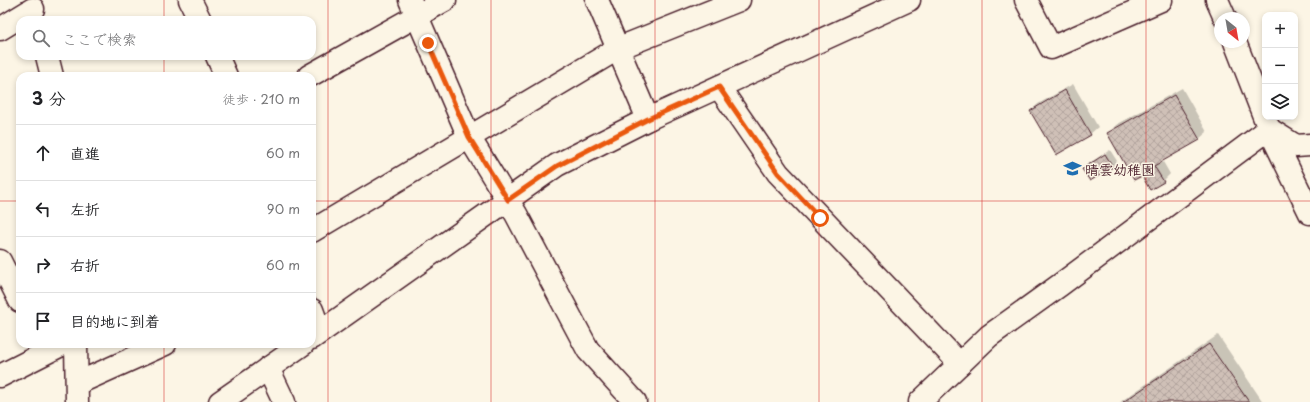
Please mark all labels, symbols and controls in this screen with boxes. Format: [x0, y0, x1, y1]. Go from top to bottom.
north arrow [1214, 12, 1250, 48]
map controls [1262, 12, 1298, 120]
button: + [1262, 12, 1298, 48]
search box [16, 16, 316, 60]
icon: search [30, 27, 52, 49]
text: ここで検索 [62, 27, 137, 50]
route end [419, 34, 437, 52]
button: − [1262, 48, 1298, 84]
button: layers [1262, 84, 1298, 120]
text: 3 分 [32, 85, 66, 111]
text: 徒歩 · 210 m [223, 89, 300, 108]
text: 直進 [70, 141, 100, 164]
icon: ahead [32, 142, 54, 164]
text: 60 m [266, 143, 300, 162]
school or university icon: 晴雲幼稚園 [1062, 159, 1082, 179]
place label: 晴雲幼稚園 [1085, 159, 1155, 180]
text: 左折 [70, 197, 100, 220]
icon: left [32, 198, 54, 220]
text: 90 m [267, 199, 300, 218]
route start [811, 209, 829, 227]
text: 右折 [70, 253, 100, 276]
icon: right [32, 254, 54, 276]
text: 60 m [266, 255, 300, 274]
text: 目的地に到着 [70, 309, 160, 332]
icon: arrive [32, 310, 54, 332]

